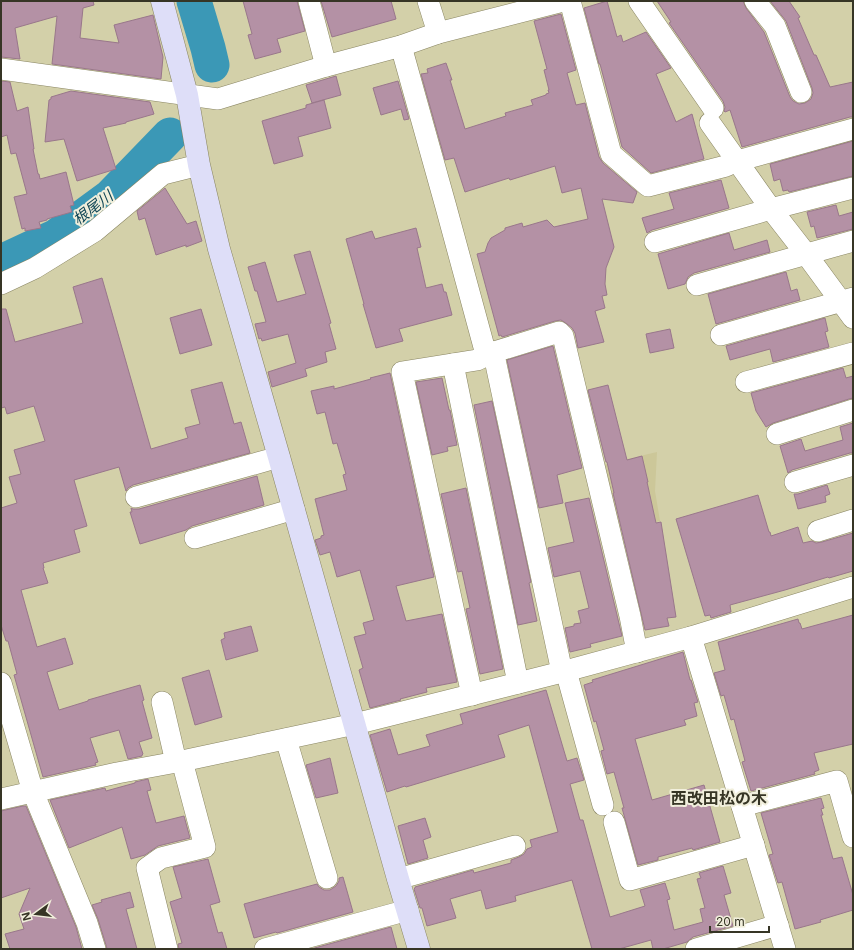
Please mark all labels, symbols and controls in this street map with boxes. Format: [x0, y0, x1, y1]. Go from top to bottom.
water label: 根尾川 [69, 185, 118, 229]
district label: 西改田松の木 [671, 788, 767, 808]
north arrow [16, 894, 56, 934]
scale bar [710, 908, 769, 934]
text: N [18, 911, 34, 922]
text: 20 m [716, 914, 745, 929]

